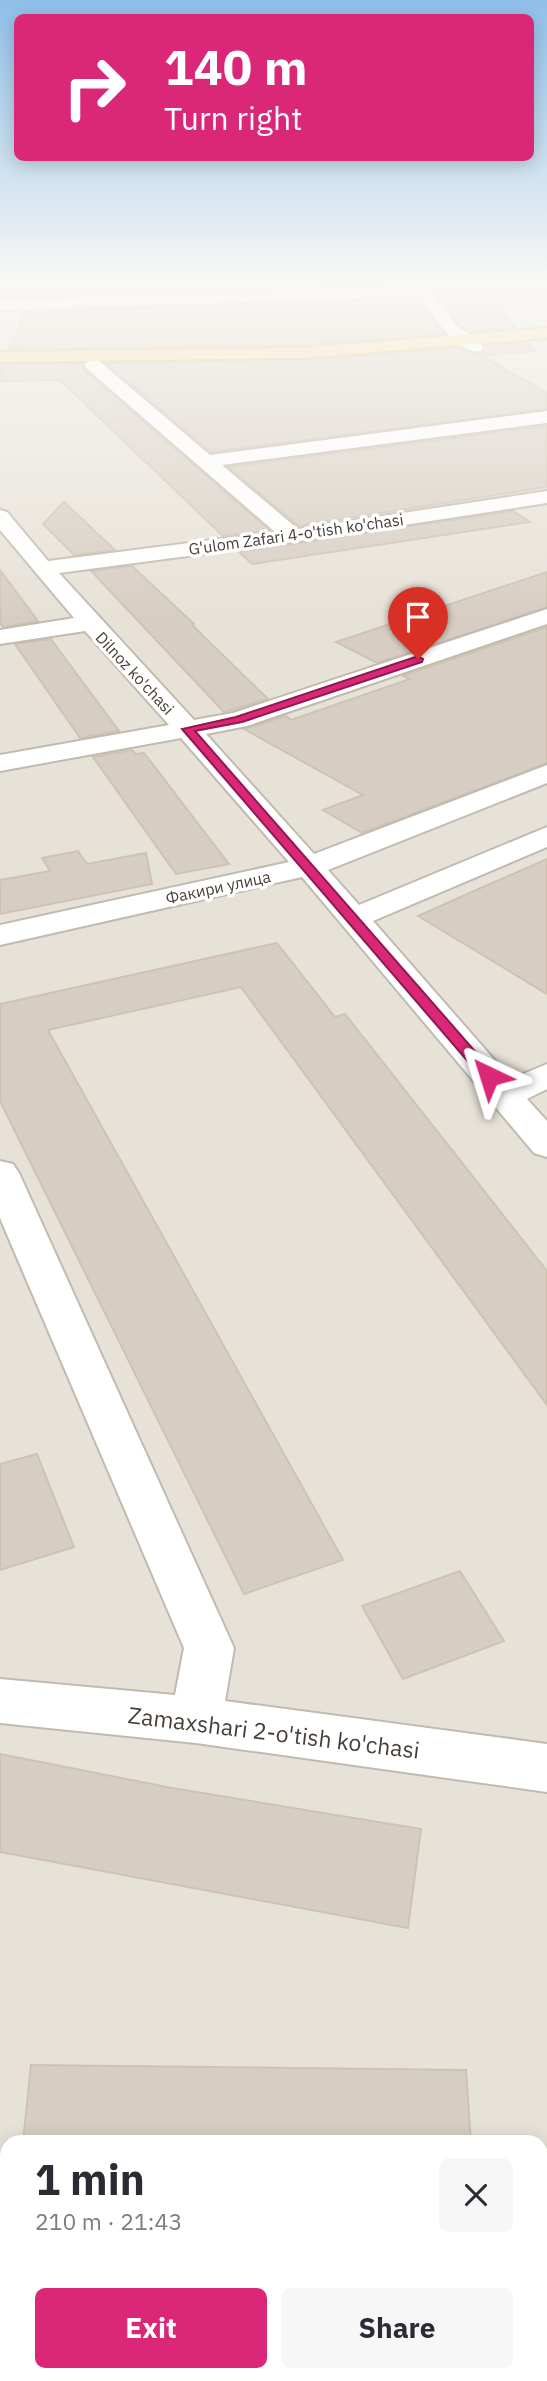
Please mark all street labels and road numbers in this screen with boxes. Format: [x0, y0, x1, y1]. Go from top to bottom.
street label: G'ulom Zafari 4-o'tish ko'chasi [187, 509, 405, 559]
street label: Dilnoz ko'chasi [92, 627, 178, 719]
street label: Факири улица [164, 866, 273, 908]
street label: Zamaxshari 2-o'tish ko'chasi [126, 1699, 422, 1765]

